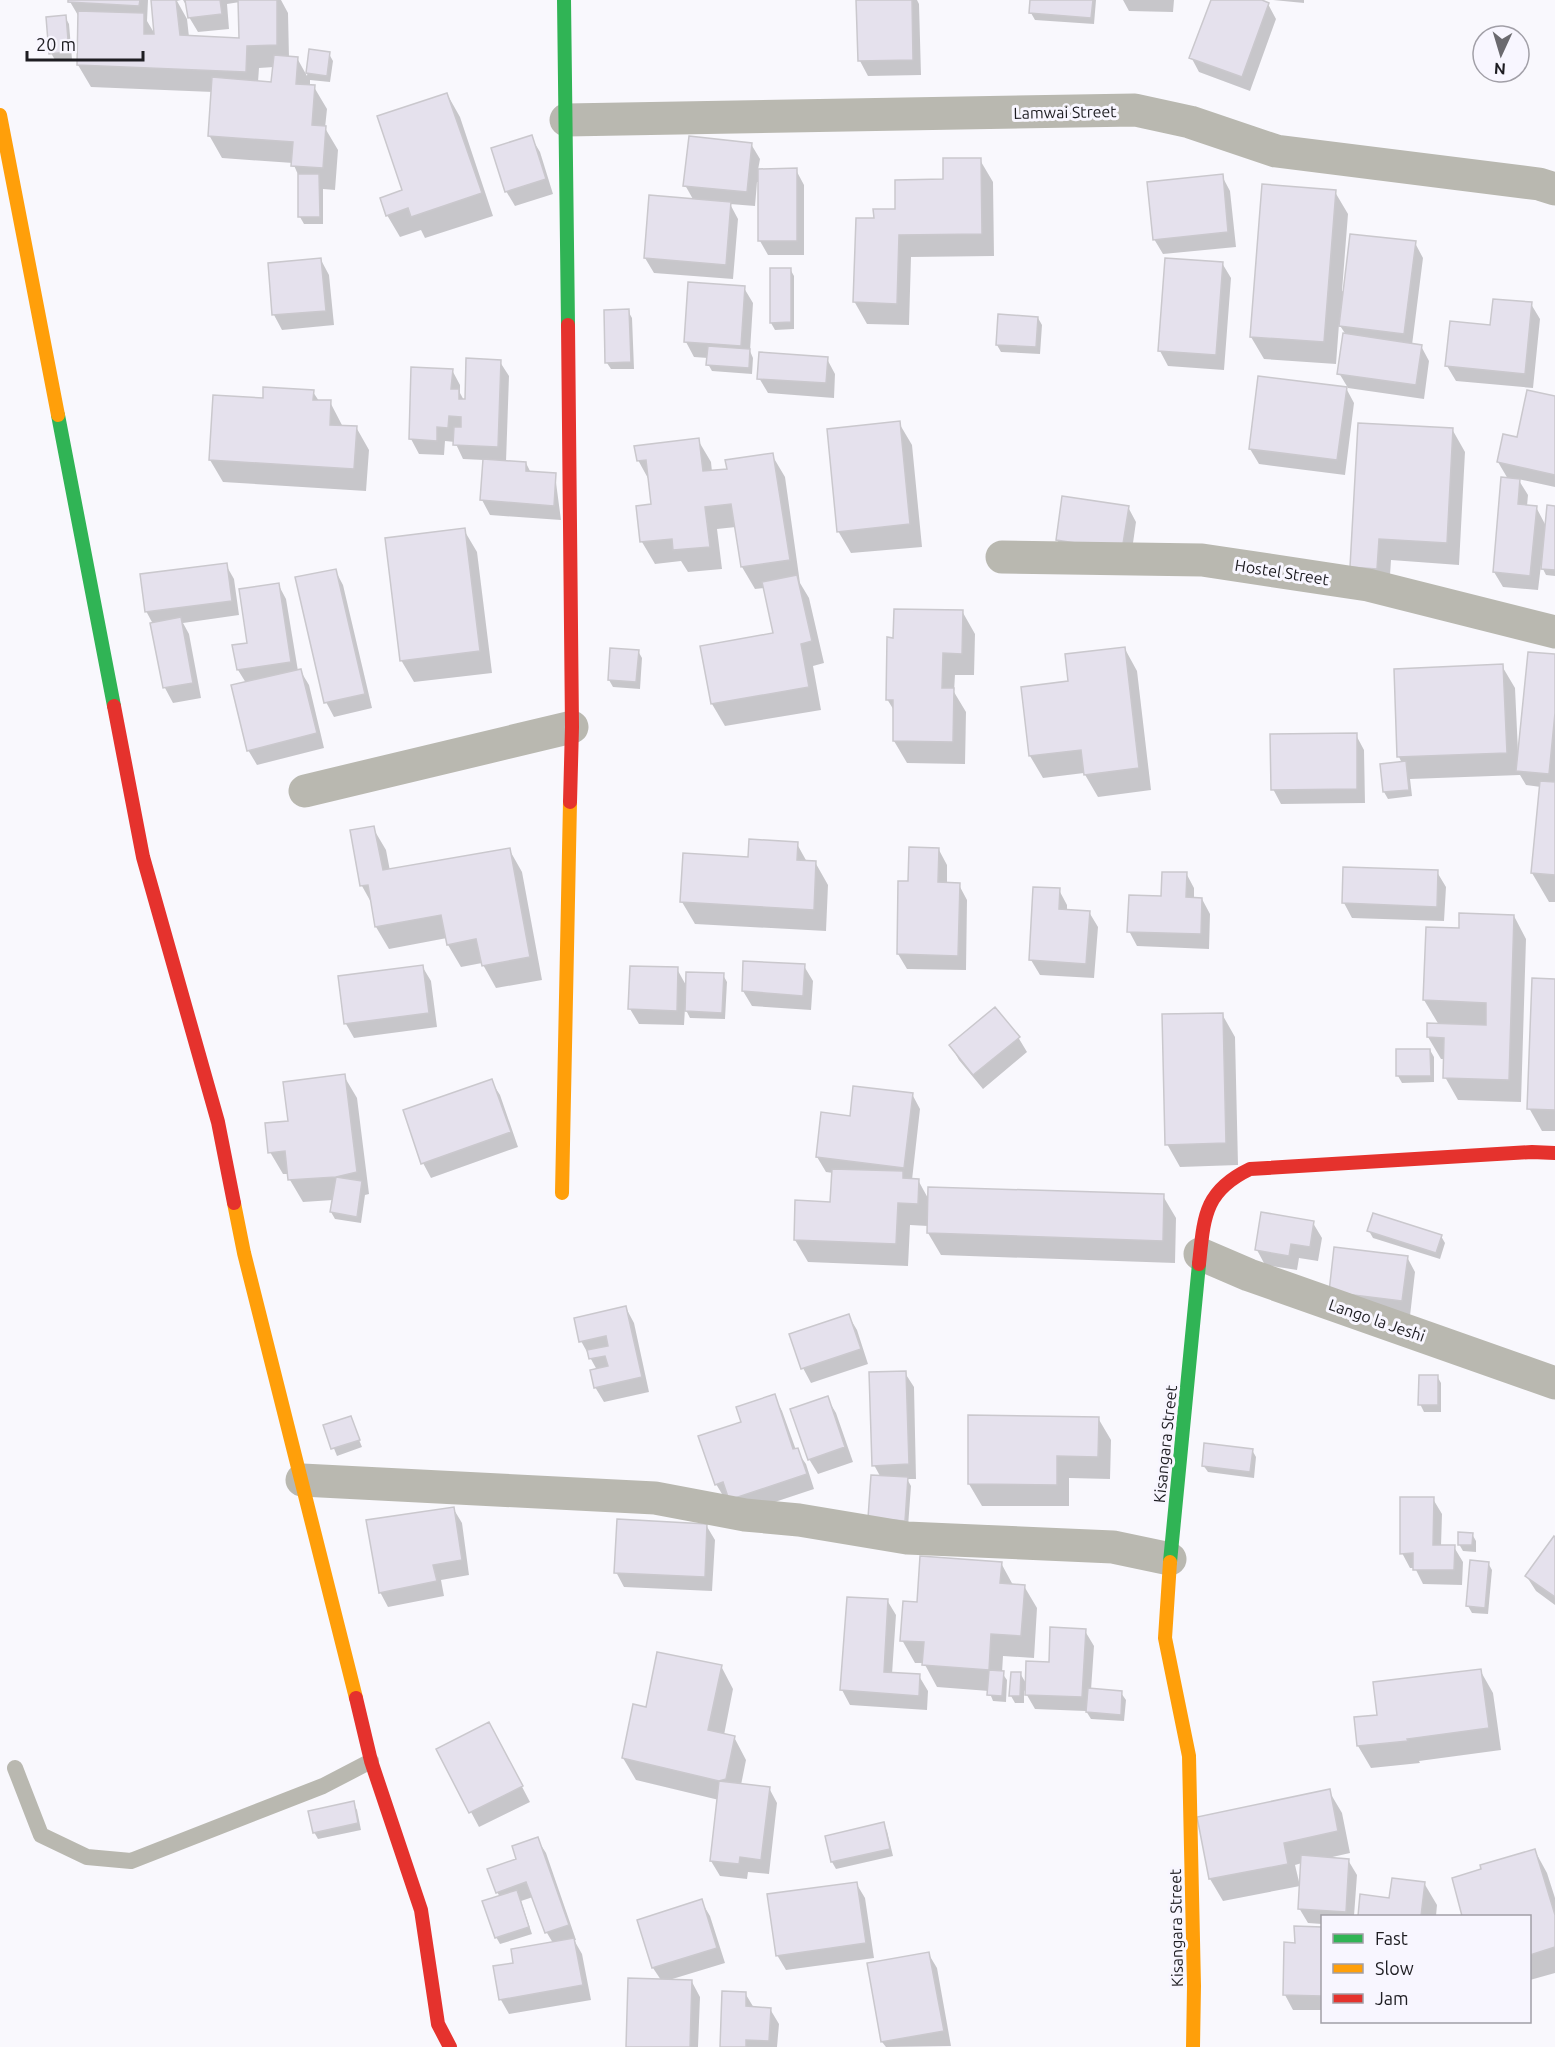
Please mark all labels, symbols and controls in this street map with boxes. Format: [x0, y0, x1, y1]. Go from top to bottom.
scale bar [27, 24, 142, 62]
north arrow [1471, 24, 1531, 84]
text: 20 m [36, 34, 76, 54]
text: N [1493, 60, 1507, 78]
street label: Lamwai Street [1013, 102, 1117, 122]
street label: Hostel Street [1234, 556, 1331, 588]
street label: Lango la Jeshi [1327, 1295, 1427, 1345]
street label: Kisangara Street [1150, 1384, 1180, 1504]
street label: Kisangara Street [1166, 1868, 1186, 1987]
legend [1321, 1915, 1531, 2023]
text: Fast [1375, 1928, 1408, 1948]
text: Slow [1375, 1958, 1414, 1978]
text: Jam [1375, 1988, 1409, 2008]

